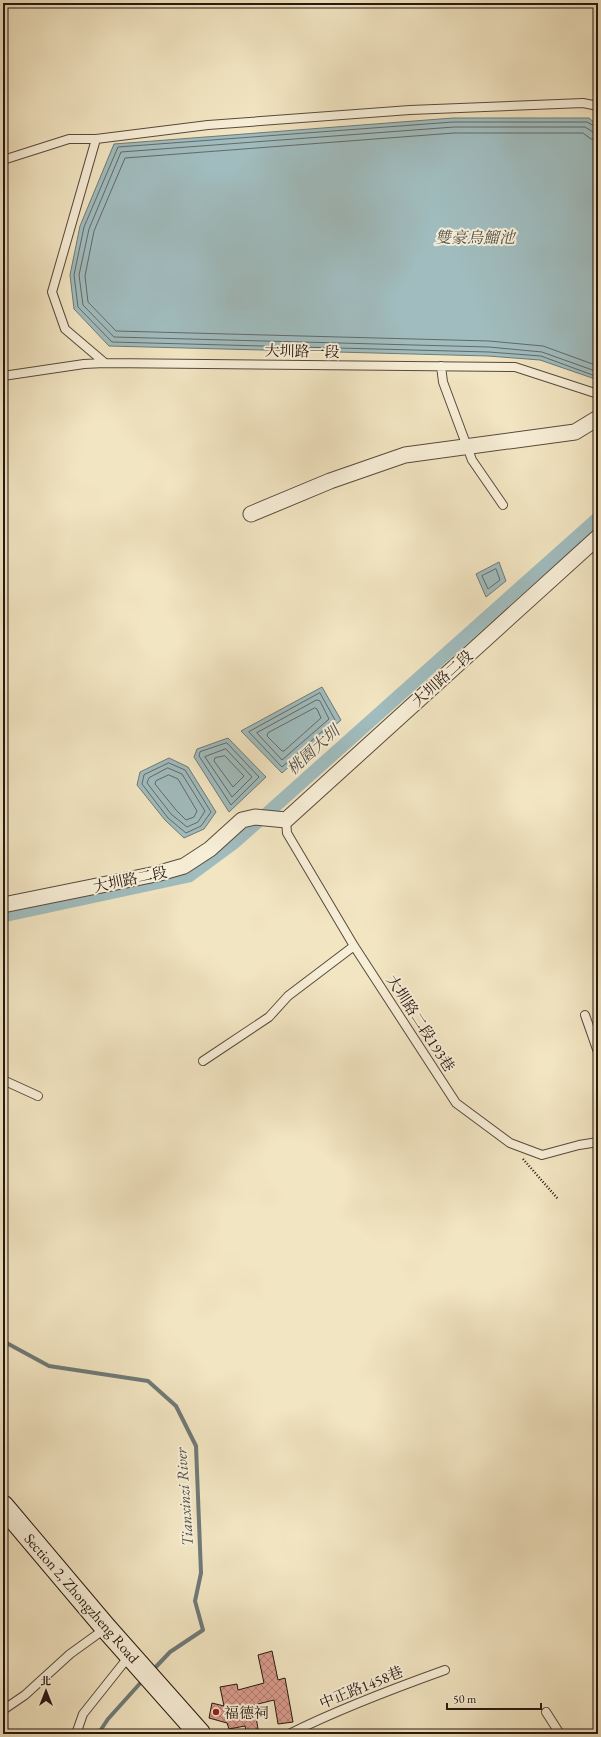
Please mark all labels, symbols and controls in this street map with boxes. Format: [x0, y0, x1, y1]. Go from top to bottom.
water label: 雙豪烏鰡池 [435, 227, 517, 248]
street label: 大圳路一段 [264, 341, 340, 361]
street label: 大圳路二段 [408, 646, 476, 710]
water label: 桃園大圳 [282, 719, 346, 779]
street label: 大圳路二段 [91, 862, 169, 896]
street label: 大圳路二段193巷 [383, 971, 459, 1075]
water label: Tianxinzi River [170, 1446, 198, 1547]
street label: Section 2, Zhongzheng Road [20, 1529, 144, 1667]
street label: 中正路1458巷 [316, 1662, 406, 1712]
north arrow [26, 1671, 66, 1711]
text: 北 [41, 1674, 52, 1688]
scale bar [447, 1685, 541, 1711]
text: 50 m [453, 1691, 477, 1707]
place label: 福德祠 [224, 1703, 269, 1722]
marker: 福德祠 [211, 1707, 221, 1717]

